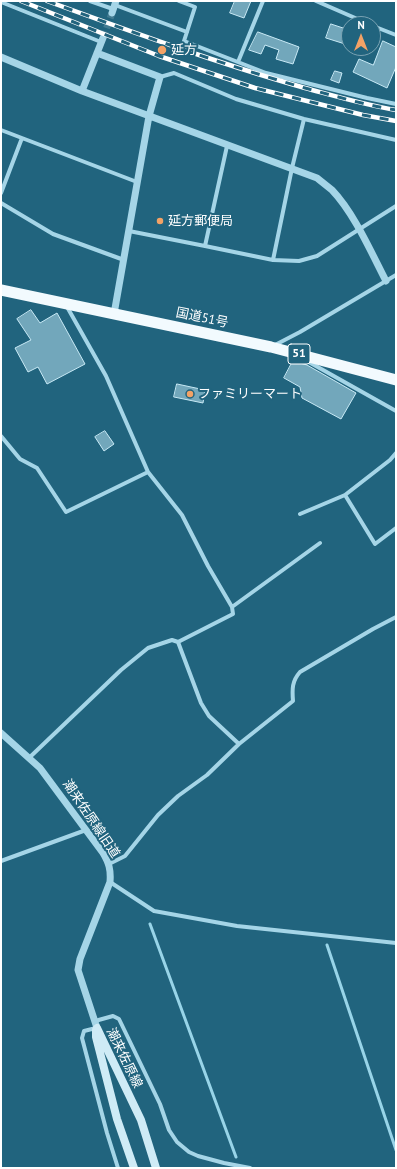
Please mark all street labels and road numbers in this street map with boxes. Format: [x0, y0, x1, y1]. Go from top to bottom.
street label: 国道51号 [174, 305, 230, 331]
road number: 51 [288, 344, 310, 364]
street label: 潮来佐原線旧道 [59, 777, 123, 861]
street label: 潮来佐原線 [103, 1025, 145, 1091]

